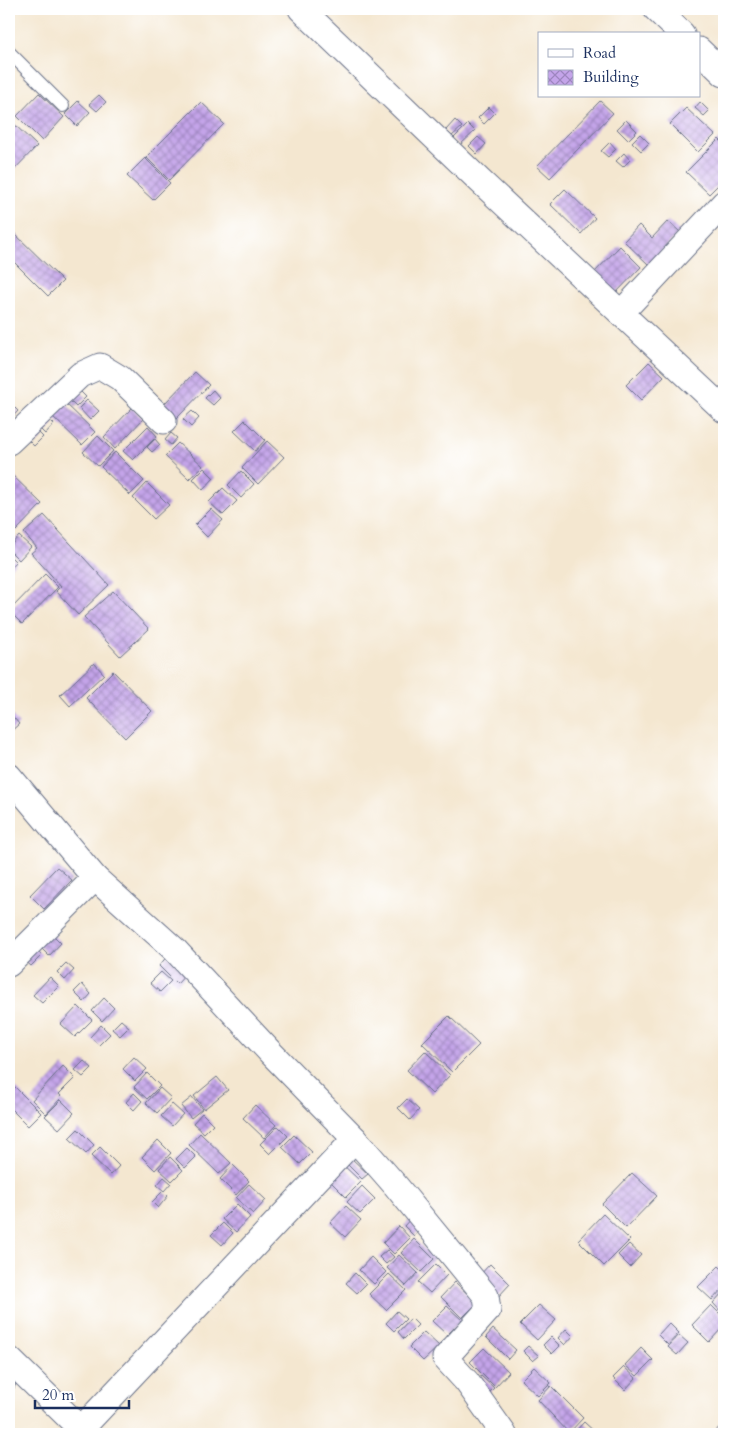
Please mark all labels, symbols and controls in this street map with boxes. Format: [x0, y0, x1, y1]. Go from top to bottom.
legend [538, 32, 700, 98]
text: Road [583, 43, 616, 63]
text: Building [583, 67, 639, 87]
scale bar [35, 1378, 129, 1410]
text: 20 m [42, 1385, 74, 1405]

